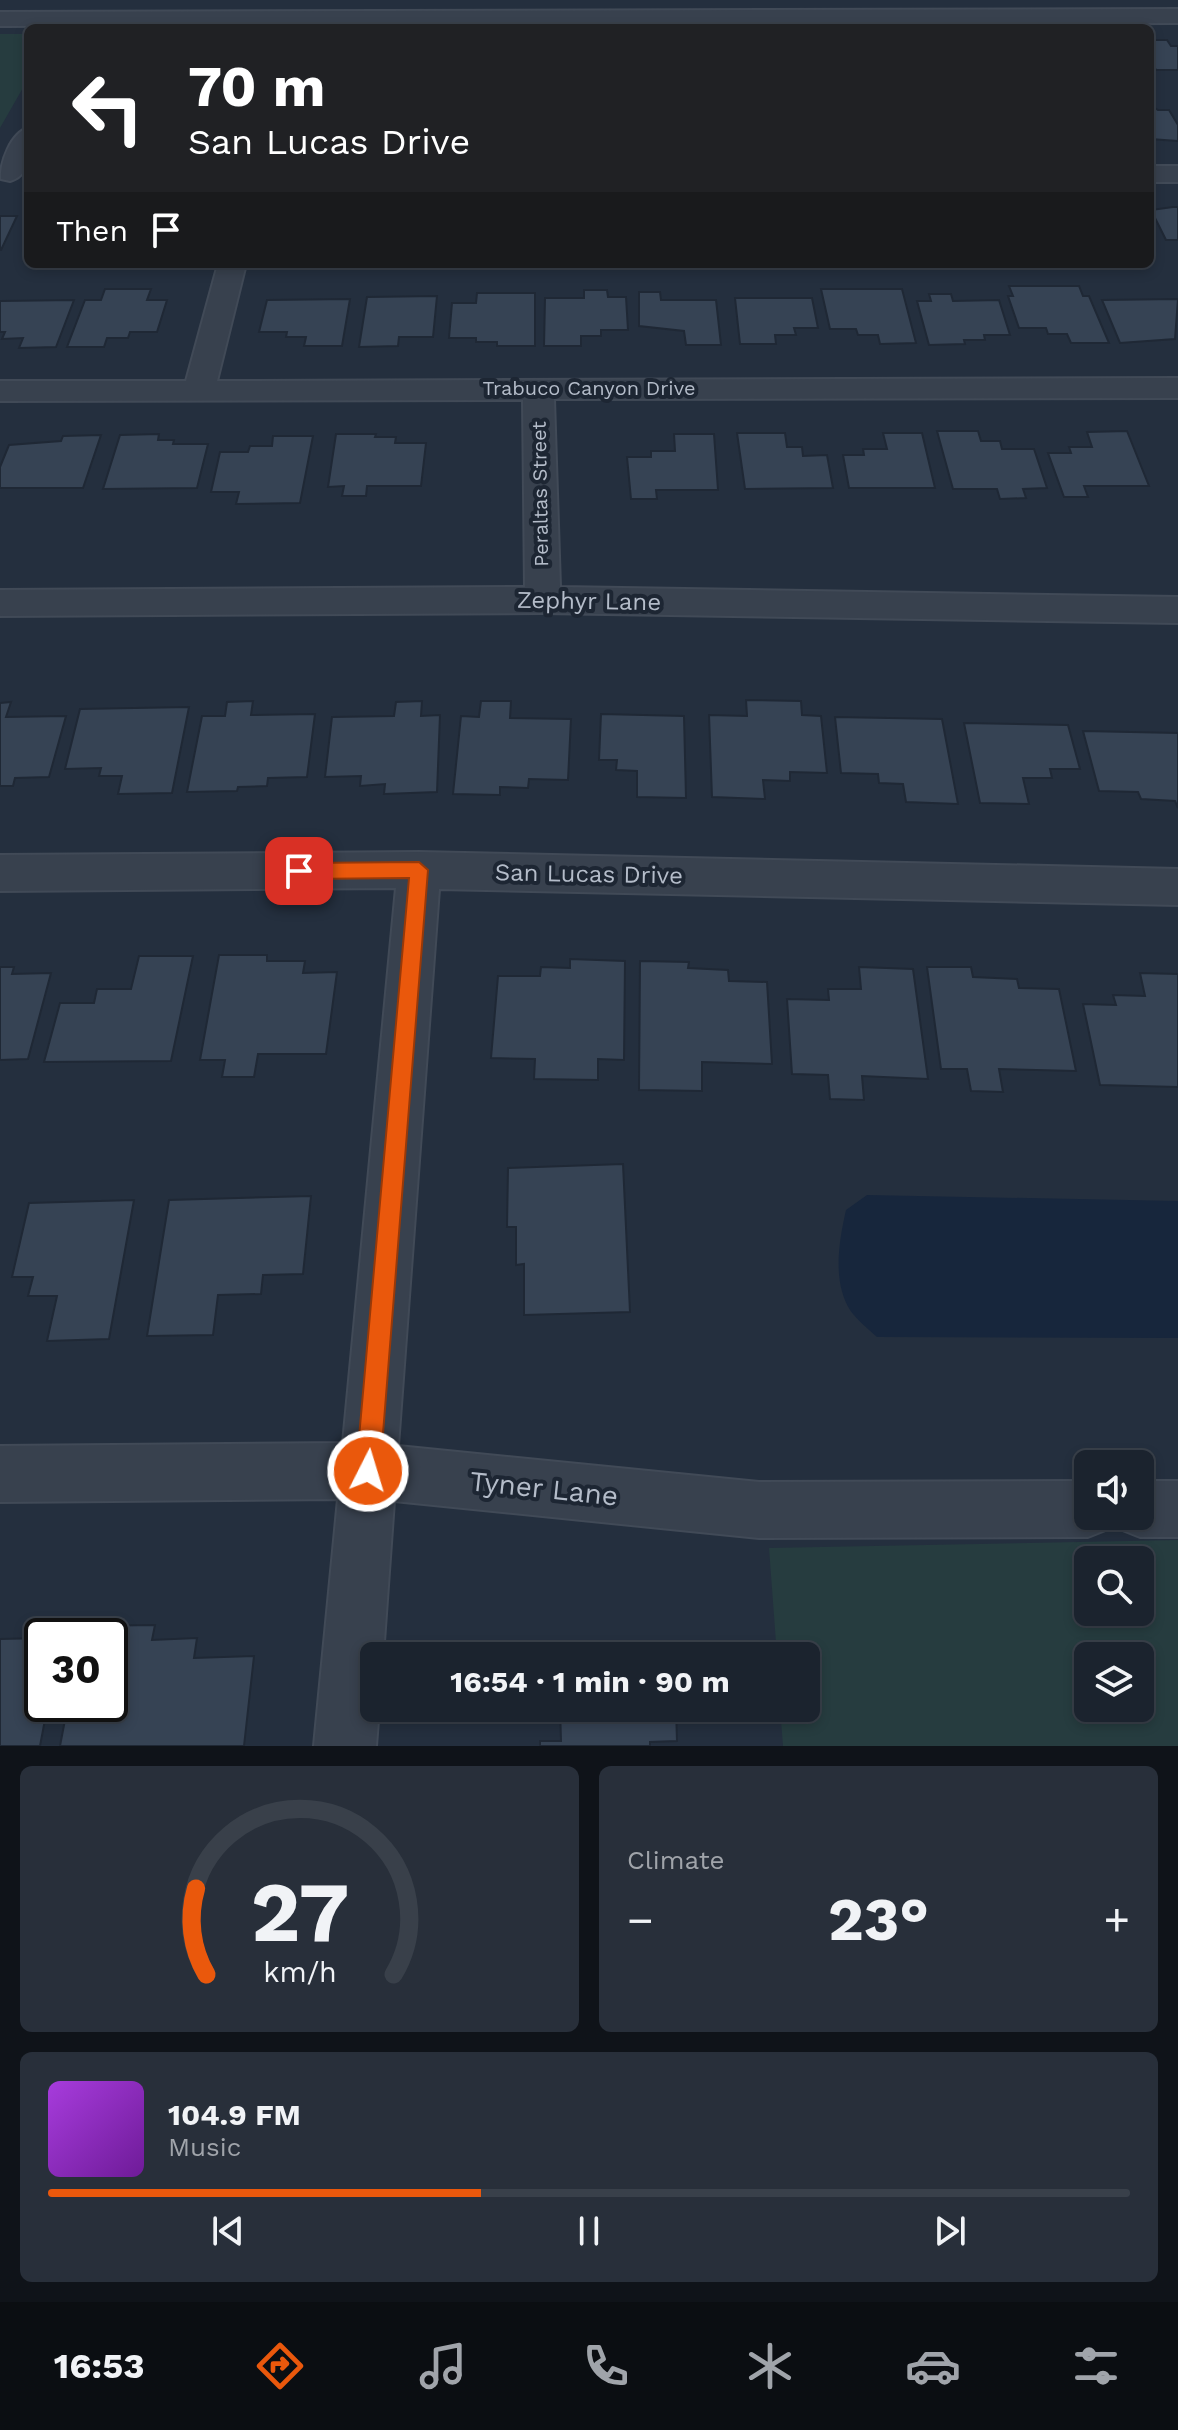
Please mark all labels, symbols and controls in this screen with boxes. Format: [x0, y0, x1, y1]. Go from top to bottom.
text: 70 m [188, 54, 325, 120]
icon: left [56, 56, 160, 160]
text: San Lucas Drive [188, 121, 470, 163]
icon: arrive [144, 208, 188, 252]
text: Then [56, 213, 128, 248]
street label: Trabuco Canyon Drive [482, 376, 696, 400]
street label: Peraltas Street [527, 420, 553, 567]
street label: Zephyr Lane [517, 586, 661, 616]
pin [265, 837, 333, 905]
icon: arrive [277, 849, 321, 893]
street label: San Lucas Drive [495, 858, 683, 890]
position arrow [326, 1429, 410, 1513]
map controls [1074, 1450, 1154, 1722]
button: sound [1074, 1450, 1154, 1530]
street label: Tyner Lane [468, 1464, 620, 1513]
button: search [1074, 1546, 1154, 1626]
speed limit sign: 30 [24, 1618, 128, 1722]
button: layers [1074, 1642, 1154, 1722]
text: 16:54 · 1 min · 90 m [450, 1664, 730, 1699]
text: Climate [627, 1845, 725, 1875]
text: 27 [250, 1864, 349, 1961]
text: 23° [828, 1884, 929, 1955]
text: − [627, 1894, 654, 1946]
text: + [1103, 1894, 1130, 1946]
text: km/h [263, 1955, 336, 1989]
text: 104.9 FM [168, 2097, 301, 2132]
text: Music [168, 2132, 241, 2162]
icon: previous [206, 2209, 250, 2253]
icon: pause [567, 2209, 611, 2253]
icon: next [928, 2209, 972, 2253]
icon: directions [252, 2338, 308, 2394]
icon: music [415, 2338, 471, 2394]
icon: phone [578, 2338, 634, 2394]
icon: climate [742, 2338, 798, 2394]
icon: car [905, 2338, 961, 2394]
icon: filters [1068, 2338, 1124, 2394]
text: 16:53 [54, 2345, 145, 2387]

